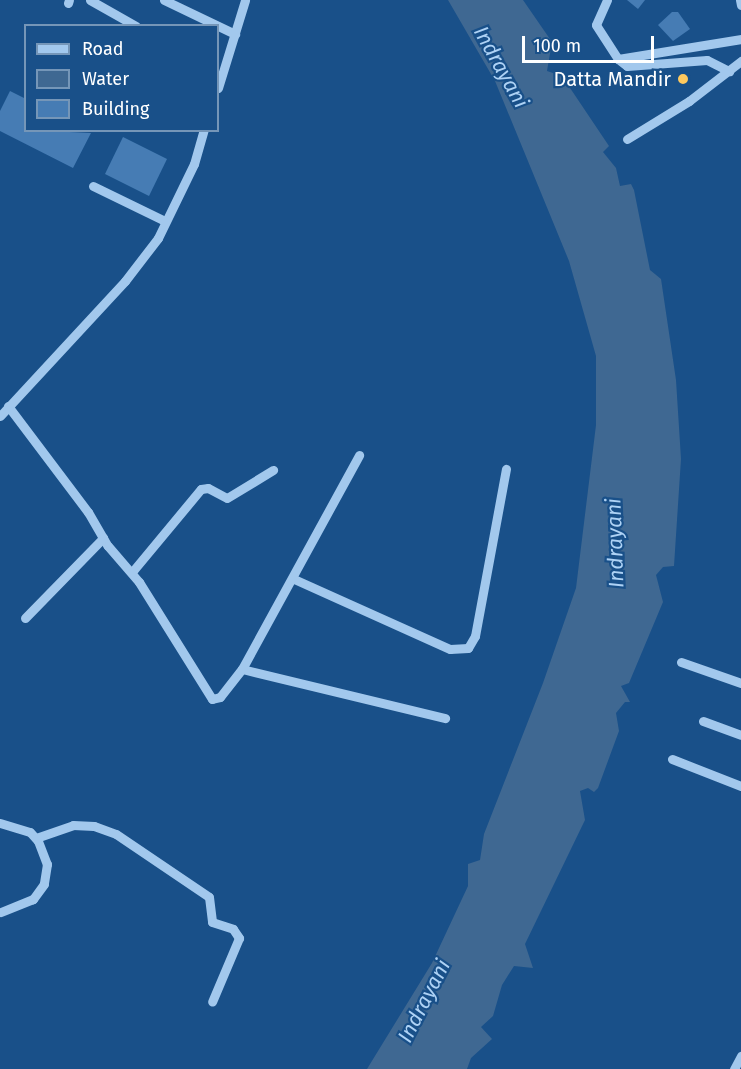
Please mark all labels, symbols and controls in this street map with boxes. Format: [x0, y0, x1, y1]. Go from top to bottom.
water label: Indrayani [468, 22, 534, 112]
legend [24, 24, 219, 132]
scale bar [525, 24, 657, 62]
text: 100 m [533, 35, 581, 57]
text: Road [82, 38, 124, 60]
place label: Datta Mandir [553, 67, 671, 91]
text: Water [82, 68, 129, 90]
marker: Datta Mandir [676, 72, 690, 86]
text: Building [82, 98, 149, 120]
water label: Indrayani [601, 498, 629, 588]
water label: Indrayani [392, 955, 456, 1047]

